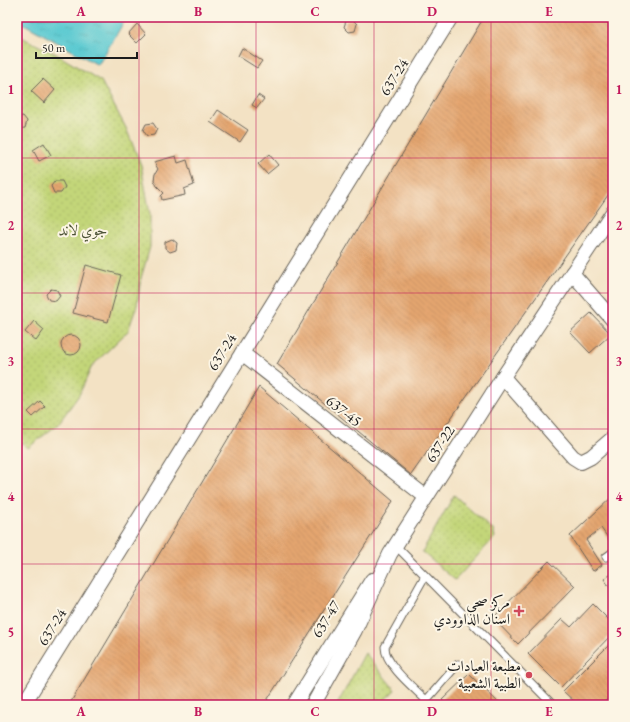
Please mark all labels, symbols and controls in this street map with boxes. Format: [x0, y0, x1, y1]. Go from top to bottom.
text: A [75, 3, 86, 20]
text: B [194, 3, 202, 20]
text: C [310, 3, 320, 20]
text: D [427, 3, 437, 20]
text: E [545, 3, 553, 20]
scale bar [36, 34, 137, 60]
text: 50 m [42, 40, 66, 56]
street label: 637-24 [375, 54, 413, 99]
text: 1 [8, 81, 15, 98]
text: 1 [616, 81, 623, 98]
text: 2 [8, 217, 15, 234]
text: 2 [616, 217, 623, 234]
park label: جوي لاند [59, 220, 107, 242]
street label: 637-24 [203, 329, 241, 374]
text: 3 [8, 353, 15, 370]
text: 3 [616, 353, 623, 370]
street label: 637-45 [323, 391, 366, 430]
street label: 637-22 [421, 421, 459, 466]
text: 4 [8, 488, 15, 505]
text: 4 [616, 488, 623, 505]
place label: مركز صحي اسنان الداوودي [433, 592, 510, 631]
street label: 637-47 [307, 596, 345, 641]
street label: 637-24 [33, 604, 71, 649]
marker: مركز صحي اسنان الداوودي [513, 605, 525, 617]
text: 5 [8, 624, 14, 641]
text: 5 [616, 624, 622, 641]
place label: مطبعة العيادات الطبية الشعبية [447, 656, 521, 692]
marker: مطبعة العيادات الطبية الشعبية [524, 670, 534, 680]
text: A [75, 703, 86, 720]
text: B [194, 703, 202, 720]
text: C [310, 703, 320, 720]
text: D [427, 703, 437, 720]
text: E [545, 703, 553, 720]

